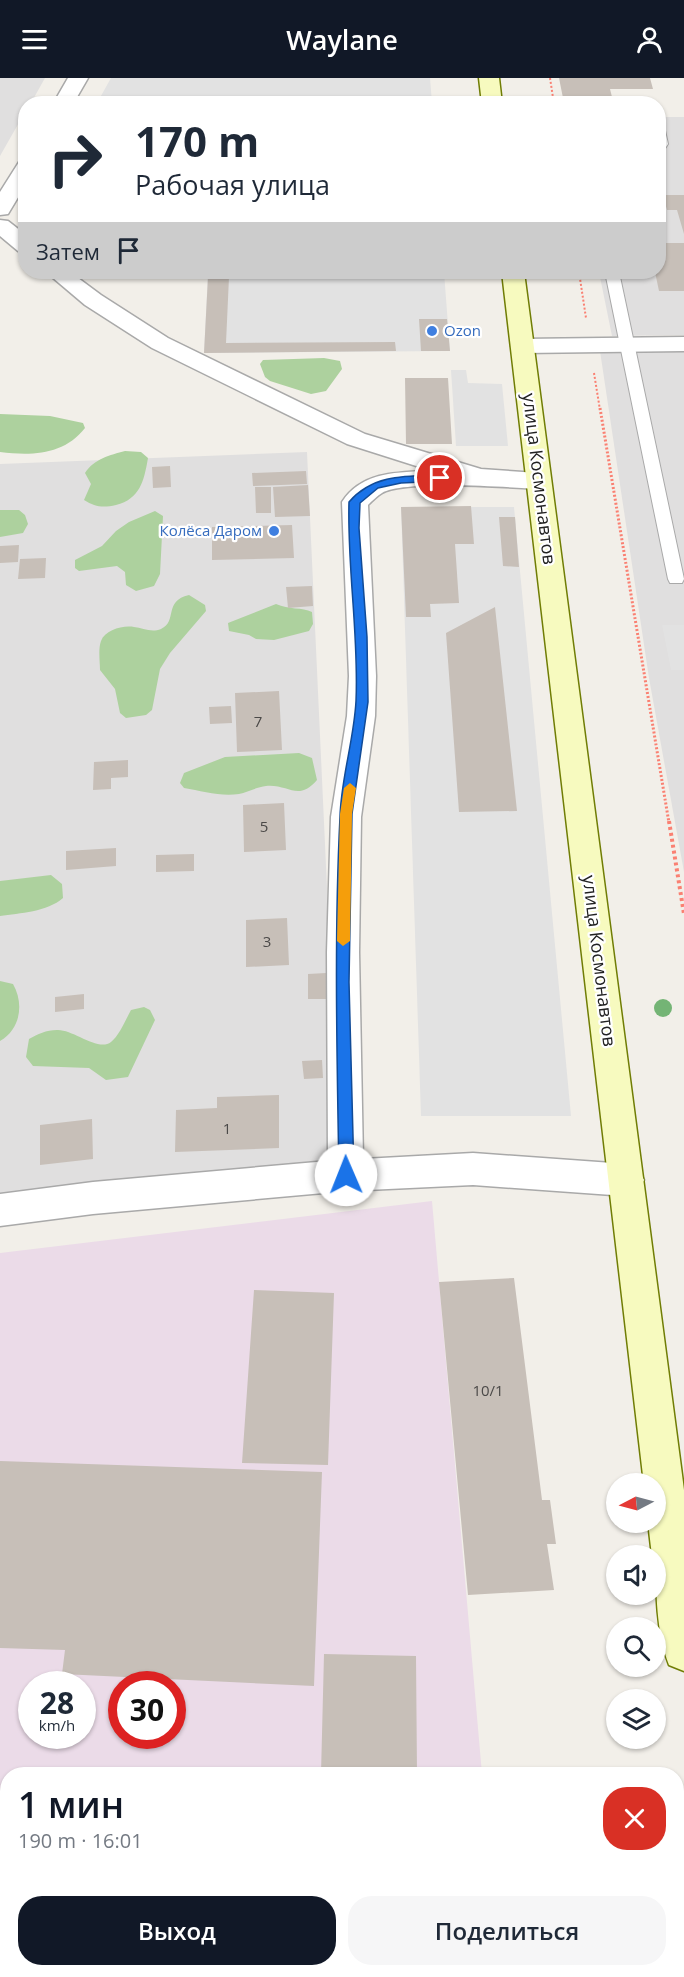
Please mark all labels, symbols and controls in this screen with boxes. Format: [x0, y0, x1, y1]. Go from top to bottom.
text: Waylane [286, 21, 398, 58]
icon: menu [18, 23, 51, 56]
icon: person [633, 23, 666, 56]
text: 170 m [135, 112, 259, 169]
icon: right [36, 120, 114, 198]
text: Рабочая улица [135, 166, 330, 203]
icon: arrive [112, 234, 145, 267]
text: Затем [36, 236, 100, 266]
place label: Ozon [444, 320, 481, 340]
marker: Ozon [425, 324, 439, 338]
street label: улица Космонавтов [518, 392, 562, 566]
pin [414, 452, 465, 503]
icon: arrive [423, 461, 456, 494]
place label: Колёса Даром [160, 520, 262, 540]
marker: Колёса Даром [267, 524, 281, 538]
house number: 7 [254, 711, 262, 731]
house number: 5 [260, 816, 268, 836]
street label: улица Космонавтов [578, 874, 622, 1048]
house number: 3 [263, 931, 271, 951]
house number: 1 [223, 1118, 231, 1138]
position arrow [314, 1143, 378, 1207]
house number: 10/1 [472, 1380, 504, 1400]
north arrow [606, 1473, 666, 1533]
map controls [606, 1473, 666, 1749]
button: sound [606, 1545, 666, 1605]
button: search [606, 1617, 666, 1677]
speed limit sign: 30 [108, 1671, 186, 1749]
text: 28 [40, 1682, 74, 1723]
button: layers [606, 1689, 666, 1749]
text: km/h [39, 1715, 75, 1735]
text: 1 мин [18, 1780, 124, 1829]
button: close [603, 1787, 666, 1850]
text: 190 m · 16:01 [18, 1827, 143, 1854]
button: Выход [18, 1896, 336, 1965]
button: Поделиться [348, 1896, 666, 1965]

